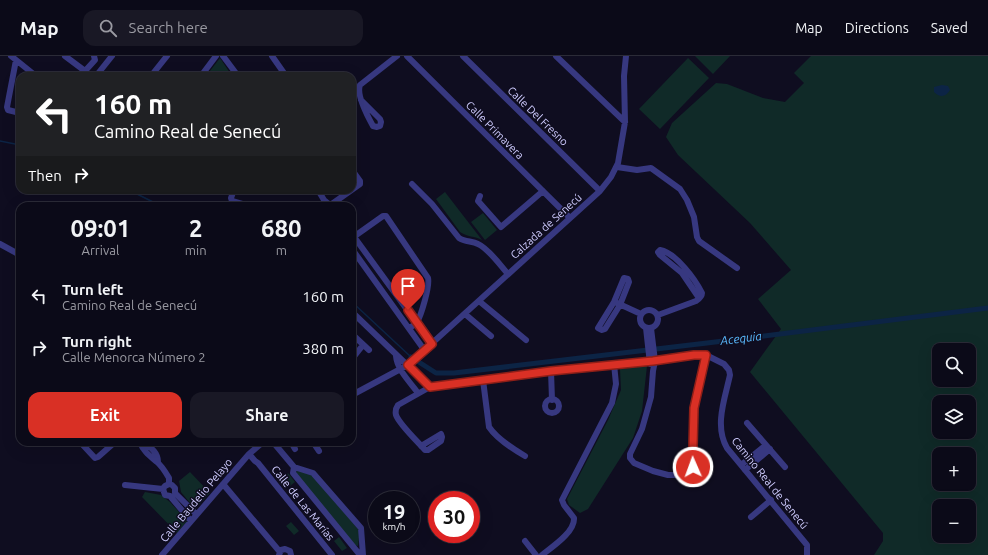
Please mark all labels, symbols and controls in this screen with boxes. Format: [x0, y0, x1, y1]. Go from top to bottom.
search box [83, 10, 363, 46]
text: Map [20, 17, 59, 39]
icon: search [97, 17, 119, 39]
text: Search here [129, 19, 208, 36]
text: Map [795, 20, 823, 36]
text: Directions [845, 20, 909, 36]
text: Saved [931, 20, 968, 36]
street label: Calle Del Fresno [505, 84, 571, 148]
icon: left [28, 88, 80, 140]
text: 160 m [94, 88, 172, 119]
street label: Calle Primavera [464, 99, 526, 161]
text: Camino Real de Senecú [94, 121, 281, 141]
icon: right [70, 164, 92, 186]
text: Then [28, 167, 62, 184]
street label: Calzada de Senecú [508, 191, 584, 261]
text: 09:01 [70, 215, 130, 242]
text: 2 [189, 215, 202, 242]
text: 680 [261, 215, 302, 242]
text: Arrival [81, 243, 119, 257]
text: min [185, 243, 207, 257]
text: m [276, 243, 287, 257]
pin [391, 269, 425, 310]
icon: arrive [397, 275, 419, 297]
text: Turn left [62, 281, 123, 298]
icon: left [28, 285, 50, 307]
text: 160 m [302, 288, 344, 305]
text: Camino Real de Senecú [62, 298, 197, 312]
water label: Acequia [719, 329, 763, 347]
text: Turn right [62, 333, 132, 350]
icon: right [28, 337, 50, 359]
text: 380 m [302, 340, 344, 357]
map controls [932, 343, 976, 543]
button: search [932, 343, 976, 387]
text: Calle Menorca Número 2 [62, 350, 206, 364]
button: Exit [28, 392, 182, 438]
button: Share [190, 392, 344, 438]
button: layers [932, 395, 976, 439]
street label: Camino Real de Senecú [729, 435, 811, 531]
position arrow [672, 446, 714, 488]
button: + [932, 447, 976, 491]
street label: Calle Baudelio Pelayo [158, 456, 234, 544]
street label: Calle de Las Marías [269, 463, 337, 543]
speed limit sign: 30 [428, 491, 480, 543]
button: − [932, 499, 976, 543]
text: 19 [383, 500, 405, 523]
text: km/h [382, 521, 406, 532]

